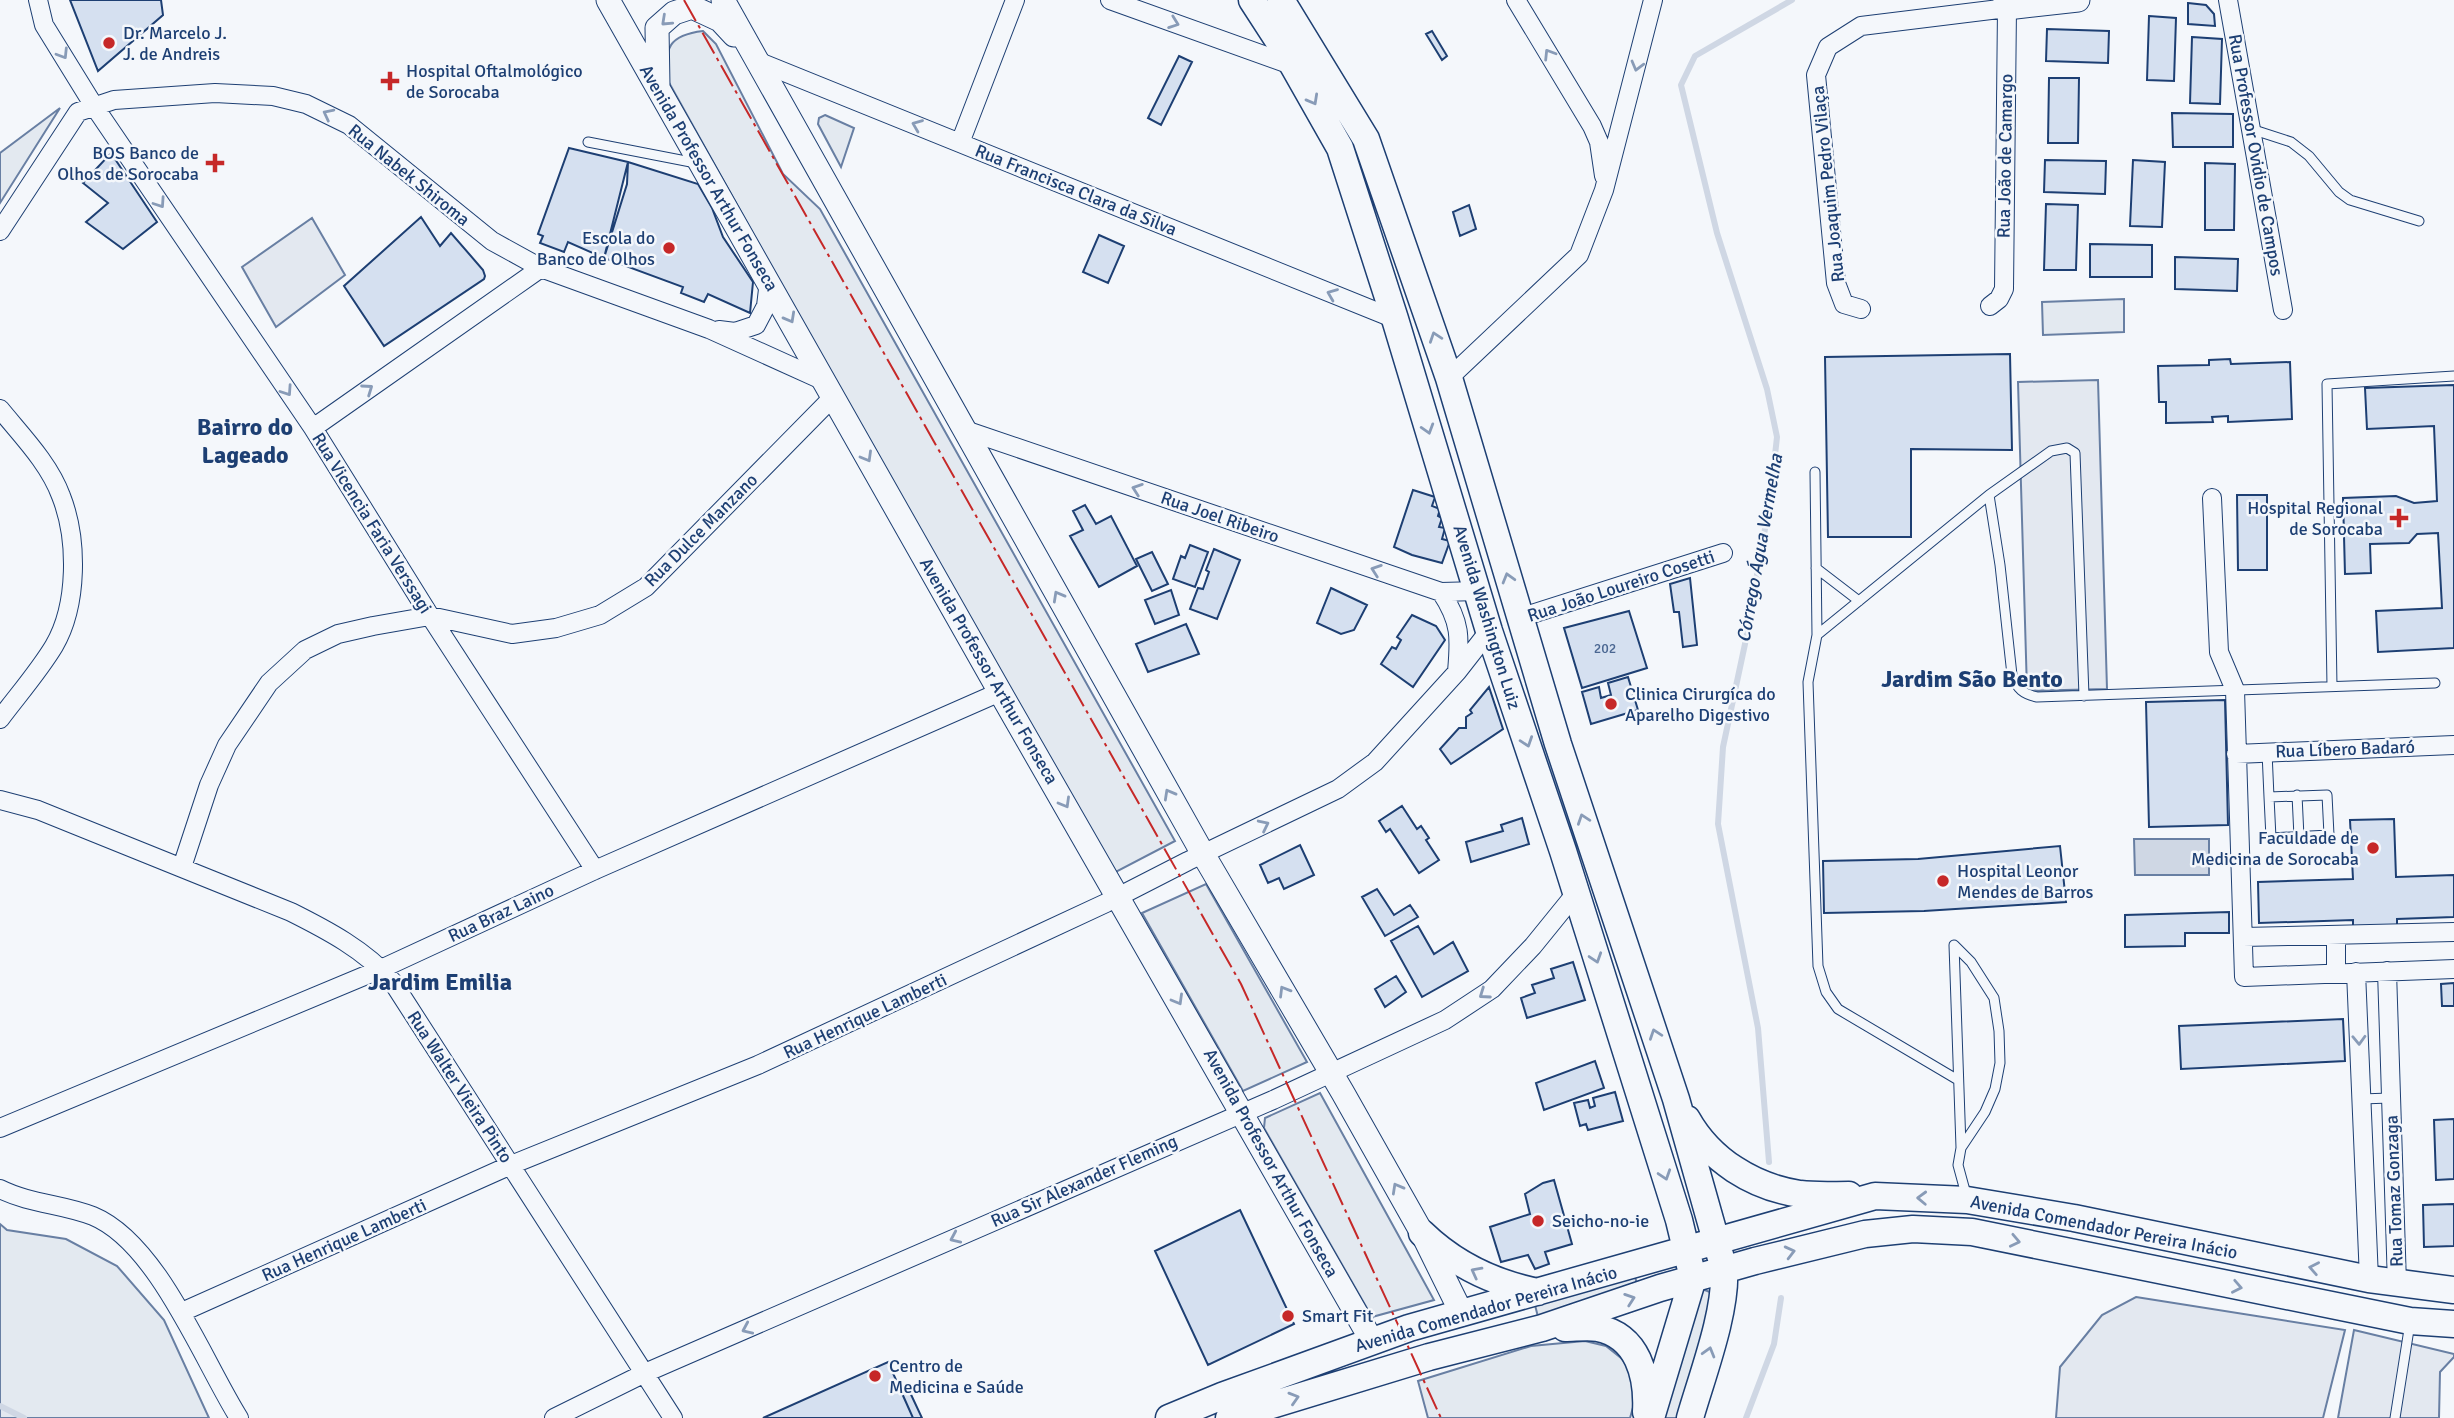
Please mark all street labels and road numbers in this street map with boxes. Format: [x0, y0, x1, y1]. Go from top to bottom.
street label: Rua Professor Ovidio de Campos [2224, 32, 2288, 278]
street label: Avenida Professor Arthur Fonseca [635, 61, 783, 295]
street label: Rua João de Camargo [1993, 74, 2017, 238]
street label: Rua Joaquim Pedro Vilaça [1807, 85, 1849, 283]
street label: Rua Nabek Shiroma [344, 119, 474, 231]
street label: Rua Francisca Clara da Silva [972, 139, 1180, 241]
street label: Rua Vicencia Faria Verssagi [307, 428, 437, 618]
street label: Rua Dulce Manzano [640, 469, 762, 591]
street label: Rua Joel Ribeiro [1158, 486, 1282, 548]
street label: Avenida Washington Luiz [1448, 522, 1526, 712]
street label: Rua João Loureiro Cosetti [1525, 545, 1717, 627]
street label: Avenida Professor Arthur Fonseca [915, 554, 1063, 788]
street label: Rua Líbero Badaró [2275, 736, 2415, 762]
street label: Rua Braz Laino [445, 879, 557, 947]
street label: Rua Henrique Lamberti [780, 968, 950, 1064]
street label: Rua Walter Vieira Pinto [403, 1007, 517, 1167]
street label: Avenida Professor Arthur Fonseca [1199, 1045, 1343, 1281]
street label: Rua Tomaz Gonzaga [2380, 1115, 2408, 1267]
street label: Rua Sir Alexander Fleming [987, 1130, 1181, 1232]
street label: Avenida Comendador Pereira Inácio [1968, 1190, 2240, 1264]
street label: Rua Henrique Lamberti [258, 1194, 430, 1286]
street label: Avenida Comendador Pereira Inácio [1352, 1261, 1620, 1357]

